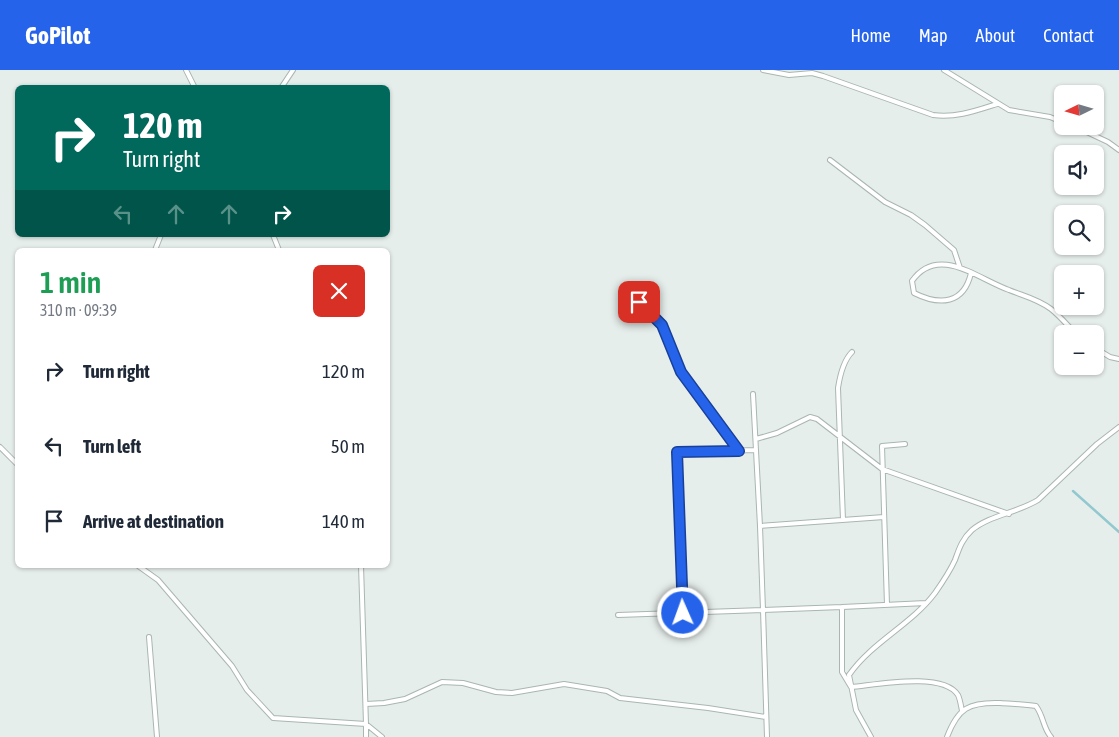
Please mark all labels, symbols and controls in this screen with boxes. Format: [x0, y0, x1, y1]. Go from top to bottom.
text: GoPilot [25, 22, 90, 49]
text: Home [851, 25, 891, 46]
text: Map [919, 25, 948, 46]
text: About [976, 25, 1015, 46]
text: Contact [1043, 25, 1094, 46]
north arrow [1054, 85, 1104, 135]
map controls [1054, 85, 1104, 375]
icon: right [40, 105, 105, 170]
text: 120 m [123, 105, 202, 145]
button: sound [1054, 145, 1104, 195]
text: Turn right [123, 146, 200, 172]
icon: left [109, 200, 137, 228]
icon: ahead [162, 200, 190, 228]
icon: ahead [215, 200, 243, 228]
icon: right [268, 200, 296, 228]
button: search [1054, 205, 1104, 255]
text: 1 min [40, 265, 101, 299]
button: close [313, 265, 365, 317]
button: + [1054, 265, 1104, 315]
pin [618, 281, 660, 323]
icon: arrive [625, 288, 653, 316]
text: 310 m · 09:39 [40, 301, 117, 319]
button: − [1054, 325, 1104, 375]
icon: right [40, 357, 68, 385]
text: Turn right [83, 360, 150, 382]
text: 120 m [322, 360, 365, 382]
icon: left [40, 432, 68, 460]
text: Turn left [83, 435, 141, 457]
text: 50 m [331, 435, 365, 457]
icon: arrive [40, 507, 68, 535]
text: Arrive at destination [83, 510, 224, 532]
text: 140 m [322, 510, 365, 532]
position arrow [656, 586, 708, 638]

